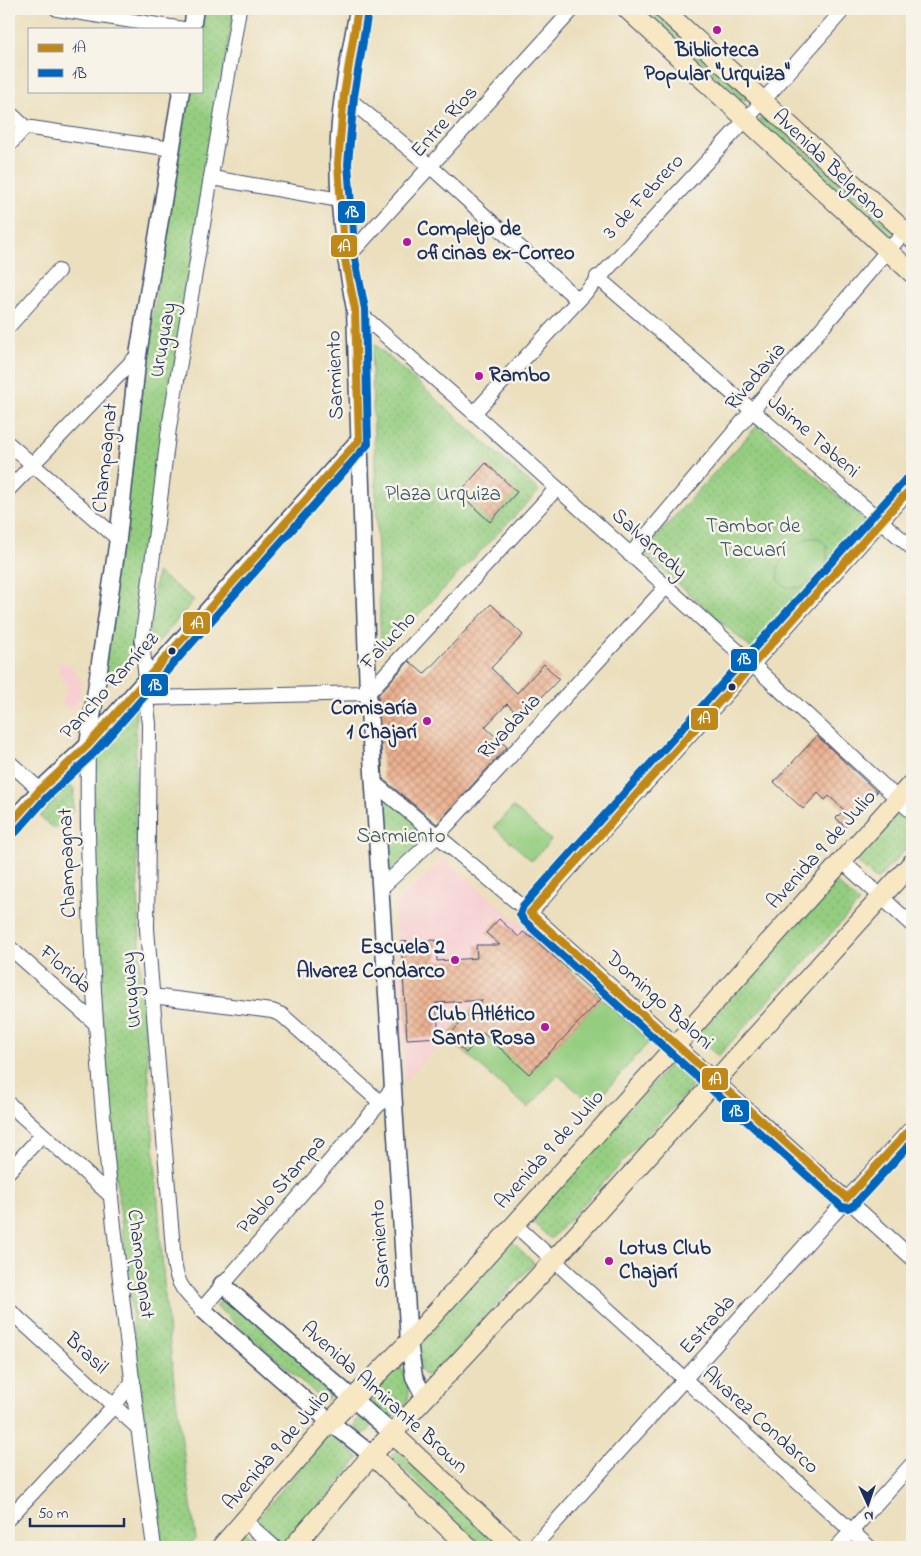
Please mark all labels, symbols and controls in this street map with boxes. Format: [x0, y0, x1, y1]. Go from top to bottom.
marker: Biblioteca Popular "Urquiza" [711, 24, 723, 36]
legend [28, 28, 202, 92]
place label: Biblioteca Popular "Urquiza" [644, 36, 790, 90]
text: 1A [72, 37, 86, 59]
text: 1B [72, 63, 87, 85]
street label: Entre Ríos [404, 79, 486, 165]
street label: Avenida Belgrano [764, 102, 893, 229]
street label: 3 de Febrero [596, 147, 692, 247]
line badge: 1B [337, 200, 366, 224]
text: 1B [345, 203, 360, 224]
place label: Complejo de oficinas ex-Correo [417, 215, 575, 269]
line badge: 1A [330, 234, 358, 258]
marker: Complejo de oficinas ex-Correo [401, 236, 413, 248]
text: 1A [337, 237, 351, 258]
street label: Uruguay [143, 300, 187, 380]
street label: Sarmiento [319, 330, 353, 420]
street label: Rivadavia [718, 336, 794, 418]
place label: Rambo [489, 361, 550, 391]
marker: Rambo [473, 370, 485, 382]
street label: Jaime Tabeni [760, 388, 866, 486]
street label: Champagnat [85, 402, 129, 515]
park label: Plaza Urquiza [385, 480, 501, 510]
street label: Salvarredy [603, 502, 694, 588]
park label: Tambor de Tacuarí [706, 512, 801, 566]
street label: Falucho [353, 605, 424, 678]
line badge: 1A [182, 611, 211, 635]
text: 1A [190, 614, 204, 635]
street label: Pancho Ramírez [53, 625, 167, 747]
unlabelled marker [167, 646, 177, 656]
line badge: 1B [730, 648, 758, 672]
text: 1B [737, 650, 752, 671]
line badge: 1B [140, 673, 169, 697]
text: 1B [148, 676, 163, 697]
unlabelled marker [727, 682, 737, 692]
street label: Rivadavia [471, 687, 549, 767]
place label: Comisaría 1 Chajarí [331, 694, 417, 748]
line badge: 1A [690, 707, 719, 731]
text: 1A [697, 709, 711, 730]
marker: Comisaría 1 Chajarí [421, 715, 433, 727]
street label: Avenida 9 de Julio [760, 783, 884, 917]
street label: Champagnat [51, 807, 87, 919]
park label: Sarmiento [356, 822, 446, 852]
place label: Escuela 2 Alvarez Condarco [296, 933, 446, 987]
street label: Florida [31, 938, 98, 1001]
street label: Domingo Baloni [596, 944, 720, 1059]
street label: Uruguay [114, 951, 152, 1029]
marker: Escuela 2 Alvarez Condarco [449, 954, 461, 966]
place label: Club Atlético Santa Rosa [428, 1000, 535, 1054]
marker: Club Atlético Santa Rosa [539, 1021, 551, 1033]
line badge: 1A [701, 1067, 729, 1091]
text: 1A [708, 1070, 722, 1091]
street label: Avenida 9 de Julio [488, 1083, 612, 1217]
line badge: 1B [721, 1099, 750, 1123]
text: 1B [729, 1102, 744, 1123]
street label: Pablo Stampa [230, 1129, 334, 1241]
street label: Sarmiento [363, 1198, 399, 1290]
street label: Champagnat [116, 1208, 162, 1321]
place label: Lotus Club Chajarí [619, 1234, 712, 1288]
marker: Lotus Club Chajarí [603, 1255, 615, 1267]
street label: Estrada [673, 1288, 743, 1362]
street label: Avenida Almirante Brown [294, 1315, 474, 1481]
street label: Brasil [57, 1325, 115, 1382]
street label: Alvarez Condarco [695, 1360, 825, 1482]
street label: Avenida 9 de Julio [216, 1383, 338, 1517]
north arrow [844, 1478, 894, 1528]
scale bar [30, 1496, 124, 1528]
text: 50 m [38, 1503, 69, 1525]
text: N [863, 1505, 874, 1526]

